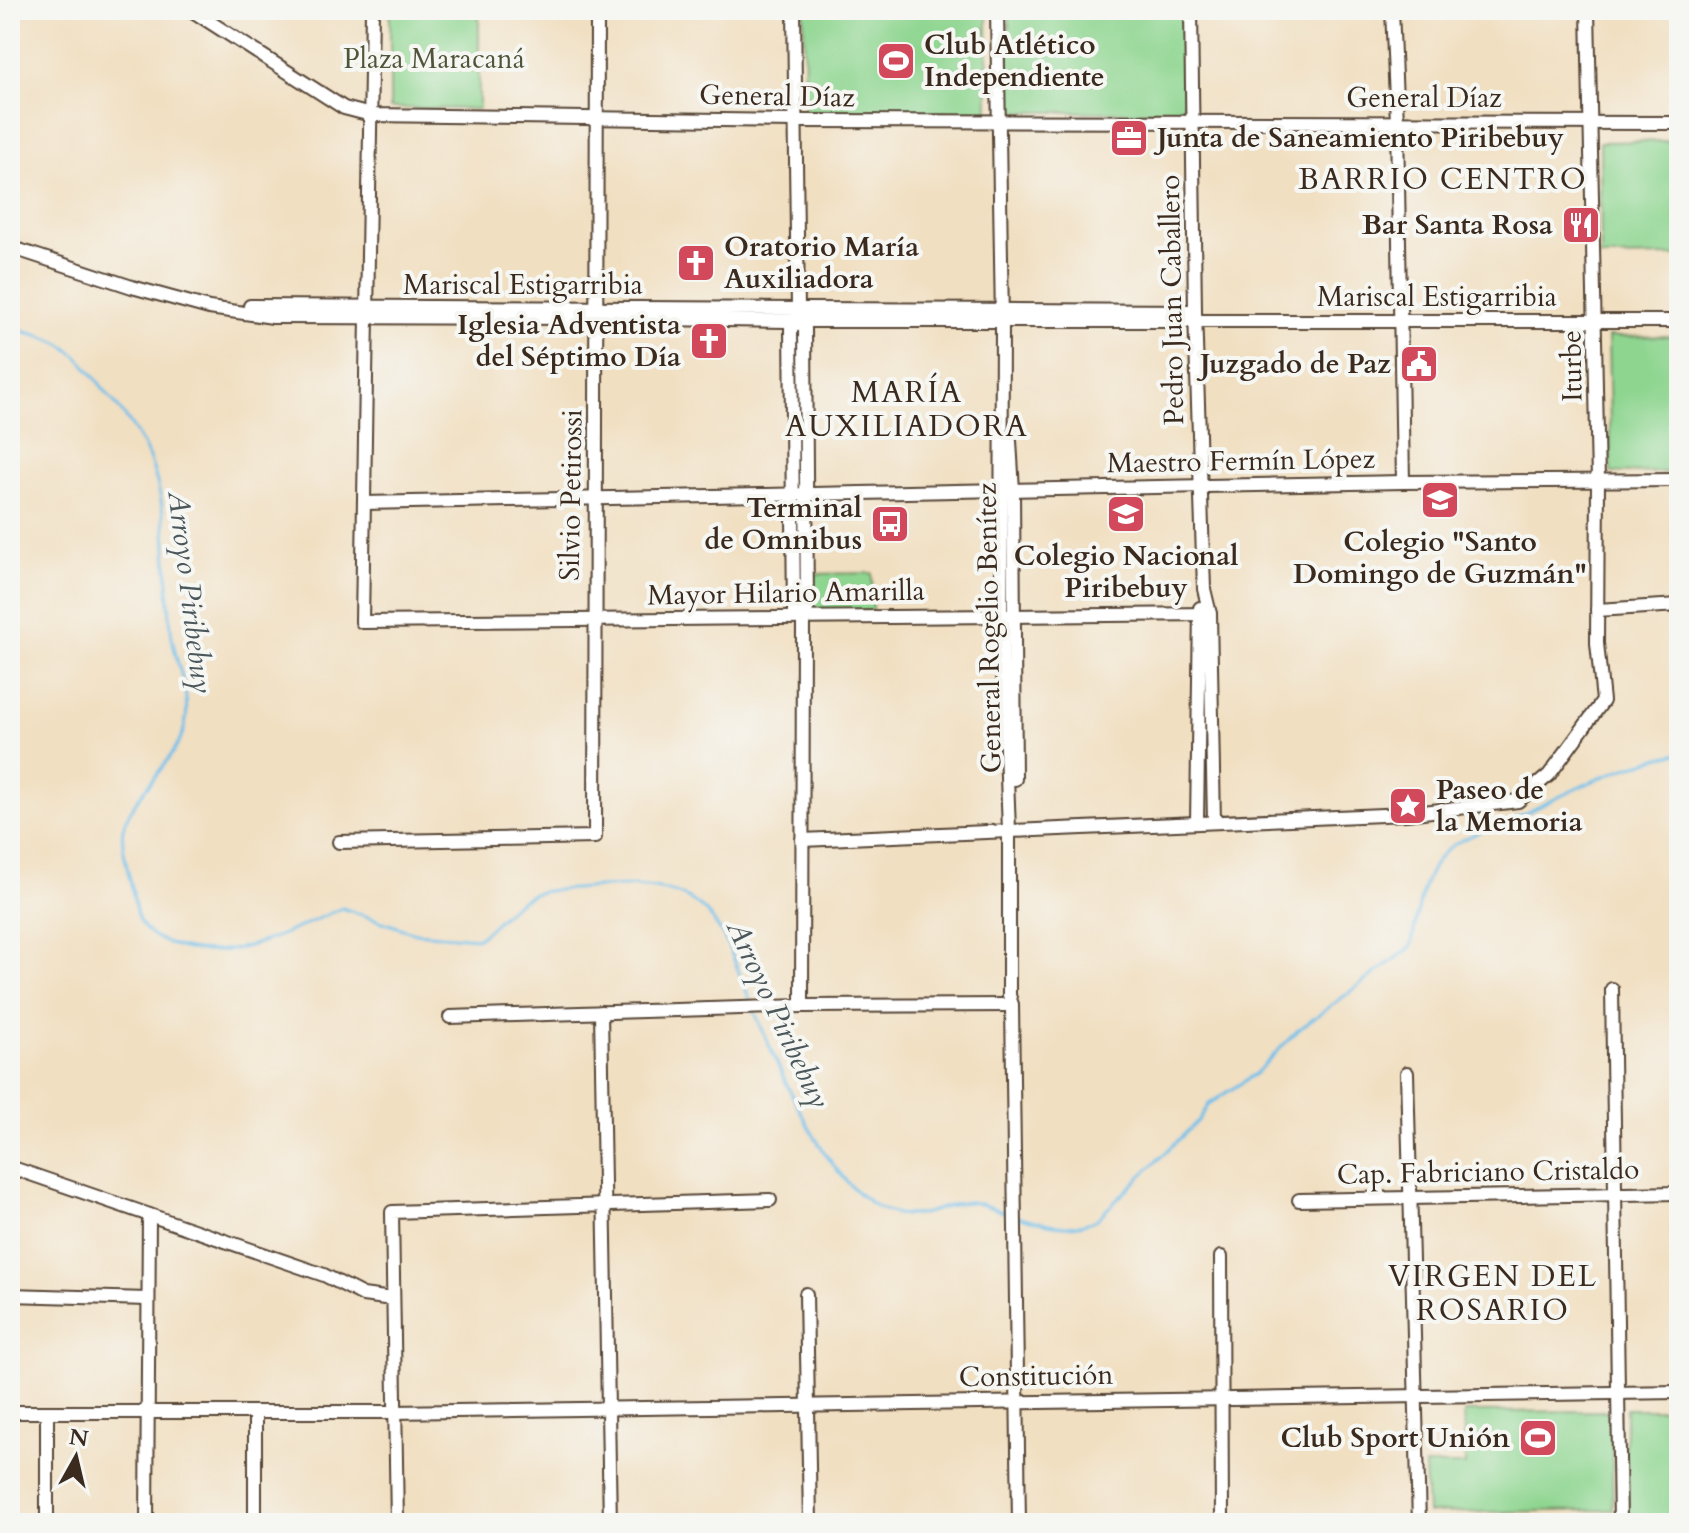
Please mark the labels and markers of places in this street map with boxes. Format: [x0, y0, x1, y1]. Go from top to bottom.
place label: Club Atlético Independiente [924, 26, 1105, 96]
sports icon: Club Atlético Independiente [875, 40, 917, 82]
office icon: Junta de Saneamiento Piribebuy [1108, 117, 1150, 159]
place label: Junta de Saneamiento Piribebuy [1153, 119, 1564, 157]
restaurant icon: Bar Santa Rosa [1560, 204, 1602, 246]
place label: Bar Santa Rosa [1362, 206, 1553, 244]
place label: Oratorio María Auxiliadora [724, 228, 919, 298]
church icon: Oratorio María Auxiliadora [675, 242, 717, 284]
place label: Iglesia Adventista del Séptimo Día [457, 306, 681, 376]
church icon: Iglesia Adventista del Séptimo Día [688, 320, 730, 362]
public building icon: Juzgado de Paz [1398, 343, 1440, 385]
place label: Juzgado de Paz [1196, 345, 1391, 383]
school or university icon: Colegio "Santo Domingo de Guzmán" [1419, 479, 1461, 521]
place label: Terminal de Omnibus [704, 489, 862, 559]
school or university icon: Colegio Nacional Piribebuy [1105, 493, 1147, 535]
bus stop icon: Terminal de Omnibus [869, 503, 911, 545]
place label: Colegio "Santo Domingo de Guzmán" [1293, 523, 1587, 593]
place label: Colegio Nacional Piribebuy [1014, 537, 1238, 607]
place label: Paseo de la Memoria [1436, 771, 1583, 841]
place icon: Paseo de la Memoria [1387, 785, 1429, 827]
sports icon: Club Sport Unión [1517, 1417, 1559, 1459]
place label: Club Sport Unión [1280, 1419, 1510, 1457]

